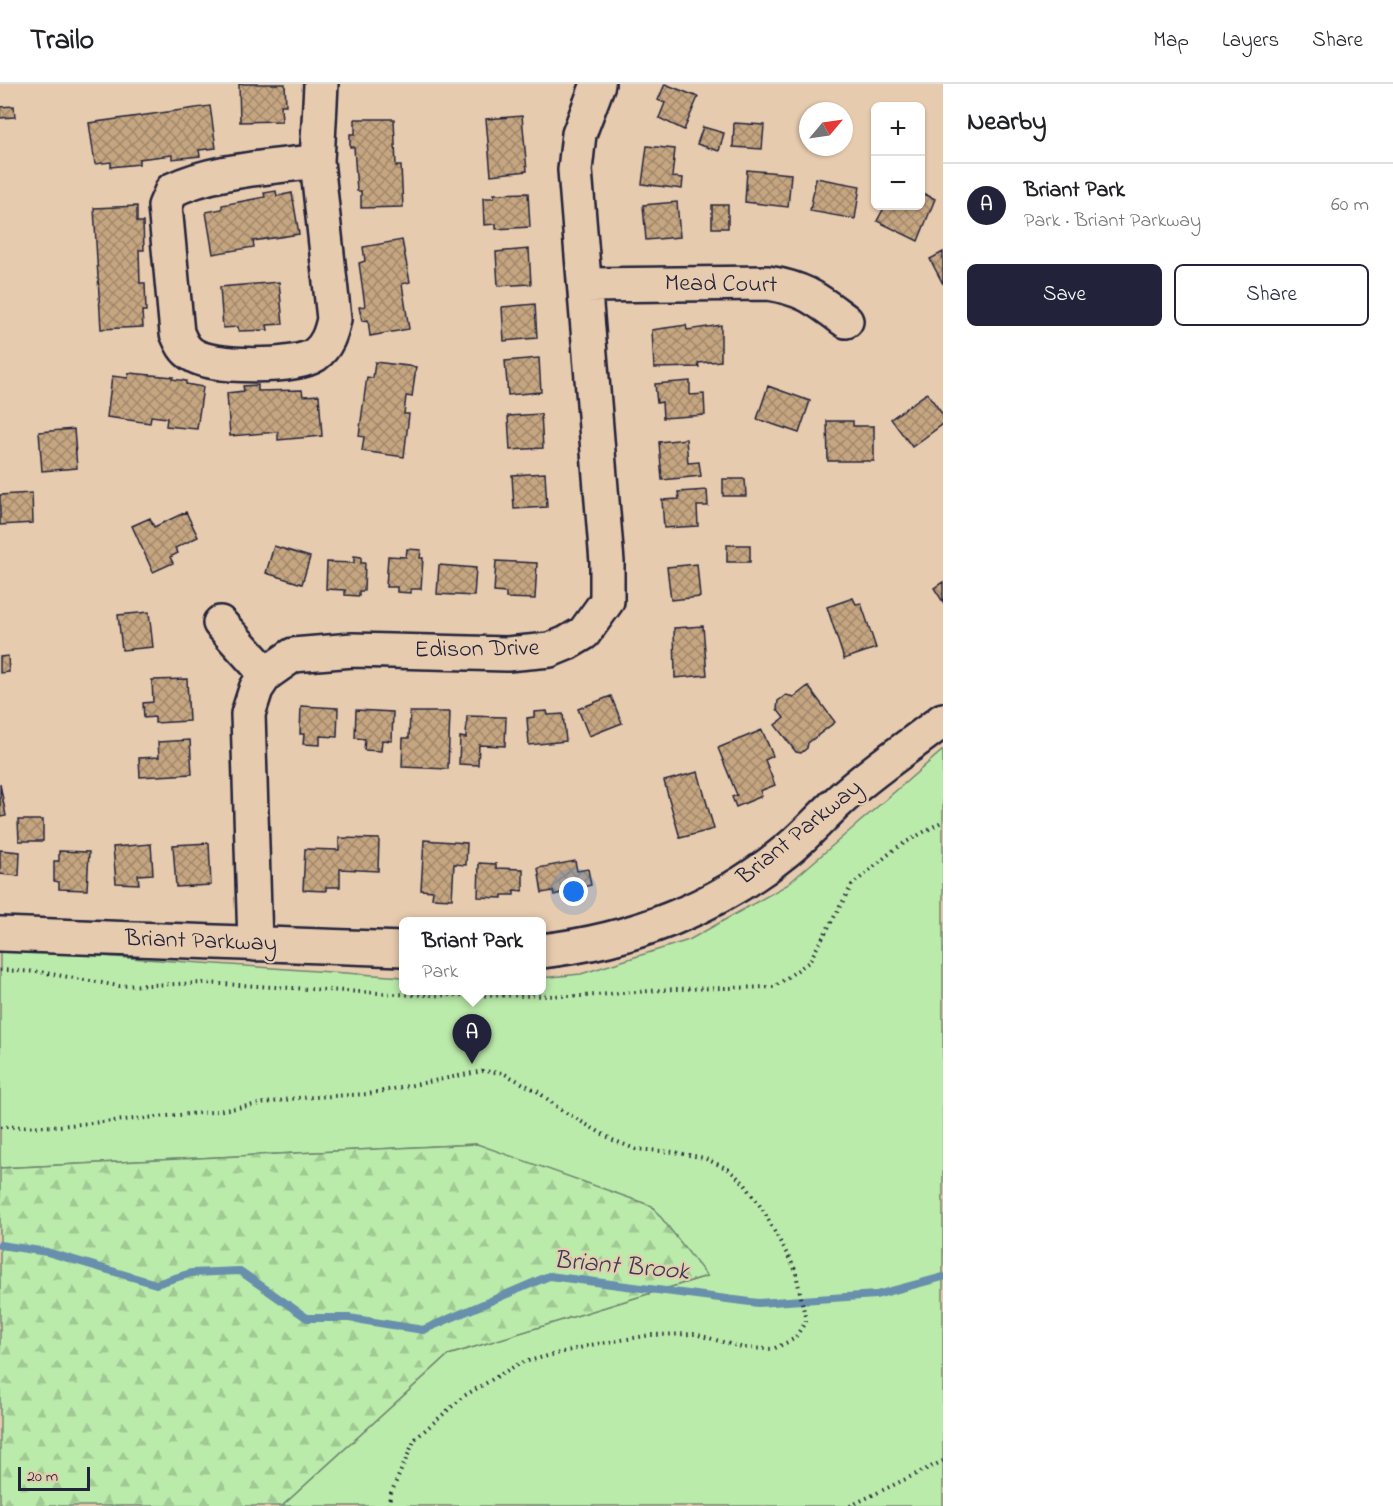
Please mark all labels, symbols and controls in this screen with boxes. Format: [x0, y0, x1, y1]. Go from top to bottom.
text: Trailo [30, 21, 94, 62]
text: Map [1153, 26, 1189, 56]
text: Layers [1222, 26, 1279, 56]
text: Share [1312, 26, 1363, 56]
north arrow [799, 102, 853, 156]
map controls [871, 102, 925, 210]
button: + [871, 102, 925, 156]
text: Nearby [967, 104, 1046, 142]
button: − [871, 156, 925, 210]
text: Briant Park [1024, 175, 1125, 207]
text: A [980, 191, 993, 220]
text: 60 m [1331, 191, 1369, 220]
text: Park · Briant Parkway [1024, 207, 1201, 236]
button: Save [967, 264, 1162, 326]
button: Share [1174, 264, 1369, 326]
street label: Mead Court [664, 267, 778, 303]
street label: Edison Drive [414, 631, 540, 669]
street label: Briant Parkway [729, 772, 871, 896]
your location [559, 877, 588, 906]
popup [399, 917, 546, 995]
street label: Briant Parkway [123, 922, 278, 963]
text: Briant Park [422, 926, 523, 958]
text: Park [422, 958, 458, 987]
pin: A [452, 1014, 492, 1064]
water label: Briant Brook [552, 1242, 692, 1292]
scale bar [18, 1464, 90, 1492]
text: 20 m [27, 1465, 58, 1489]

